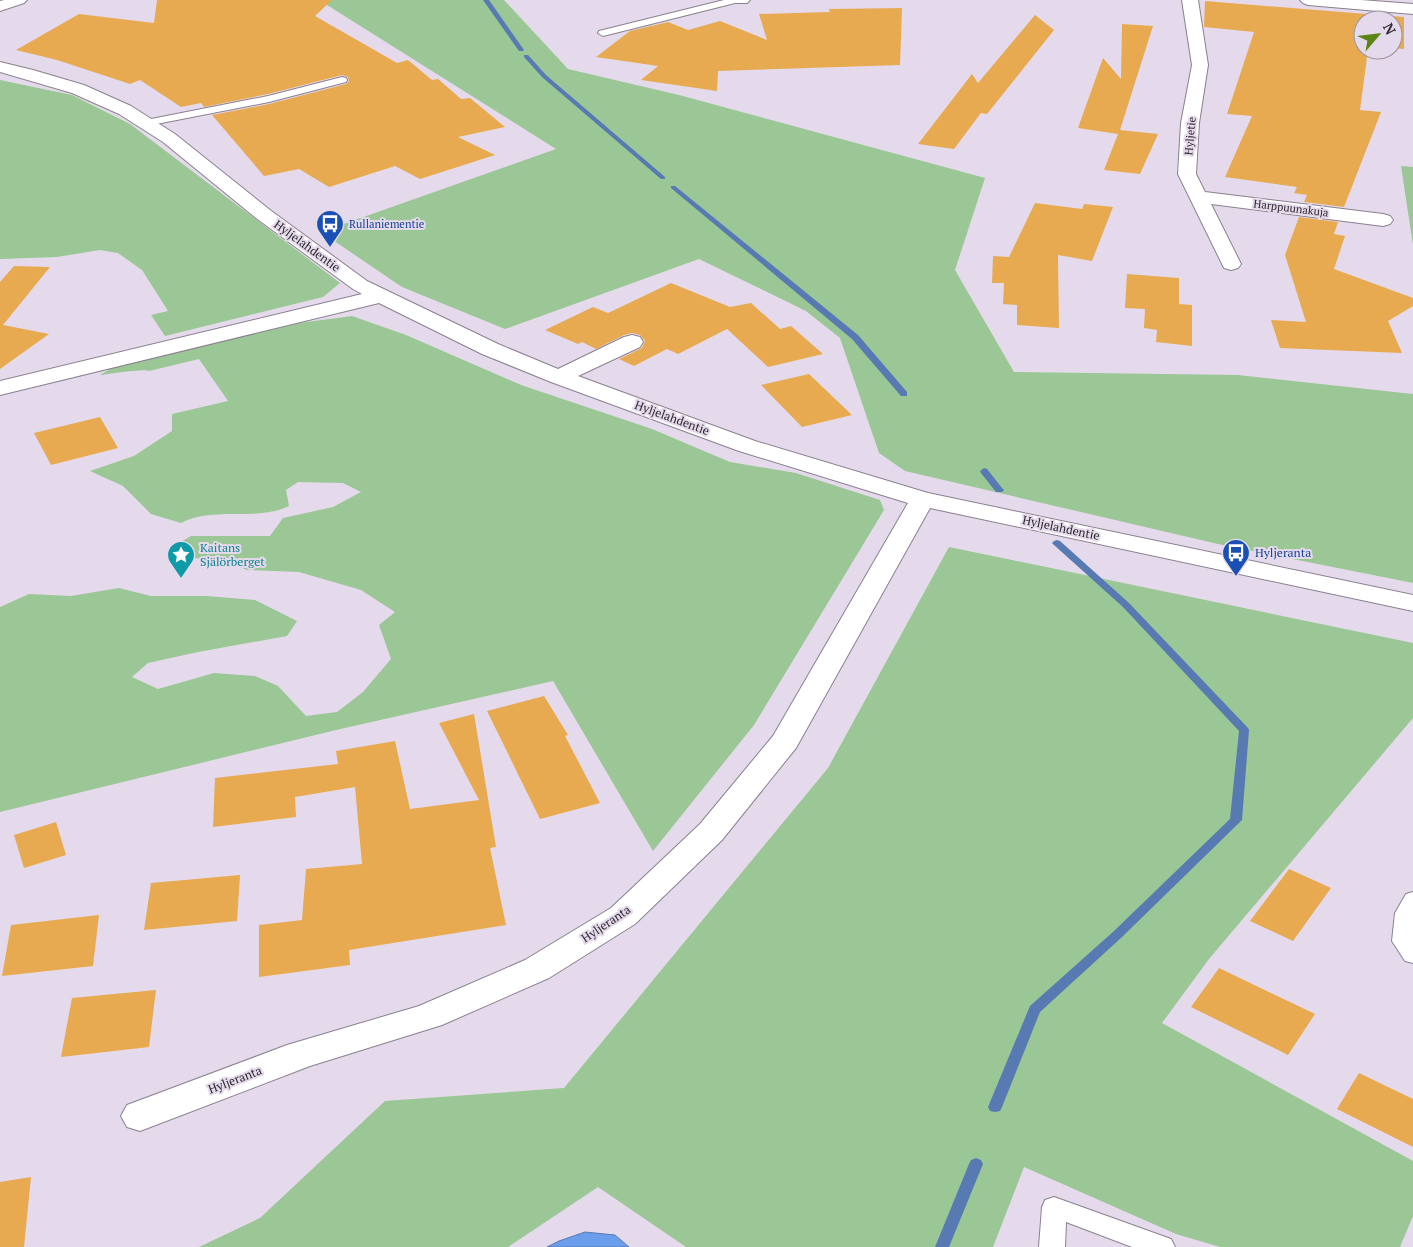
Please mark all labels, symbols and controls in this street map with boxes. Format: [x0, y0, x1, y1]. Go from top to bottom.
north arrow [1353, 10, 1403, 60]
text: N [1379, 20, 1401, 38]
street label: Hyljetie [1181, 116, 1199, 156]
street label: Harppuunakuja [1253, 196, 1330, 220]
bus stop icon: Rullaniementie [315, 209, 345, 248]
street label: Hyljelahdentie [271, 216, 343, 275]
place label: Rullaniementie [349, 217, 425, 231]
street label: Hyljelahdentie [633, 397, 712, 438]
street label: Hyljelahdentie [1021, 512, 1101, 543]
bus stop icon: Hyljeranta [1221, 538, 1251, 577]
place icon: Kaitans Själörberget [166, 540, 196, 579]
place label: Kaitans Själörberget [200, 540, 265, 569]
place label: Hyljeranta [1255, 545, 1311, 560]
street label: Hyljeranta [578, 902, 633, 946]
street label: Hyljeranta [206, 1062, 264, 1097]

